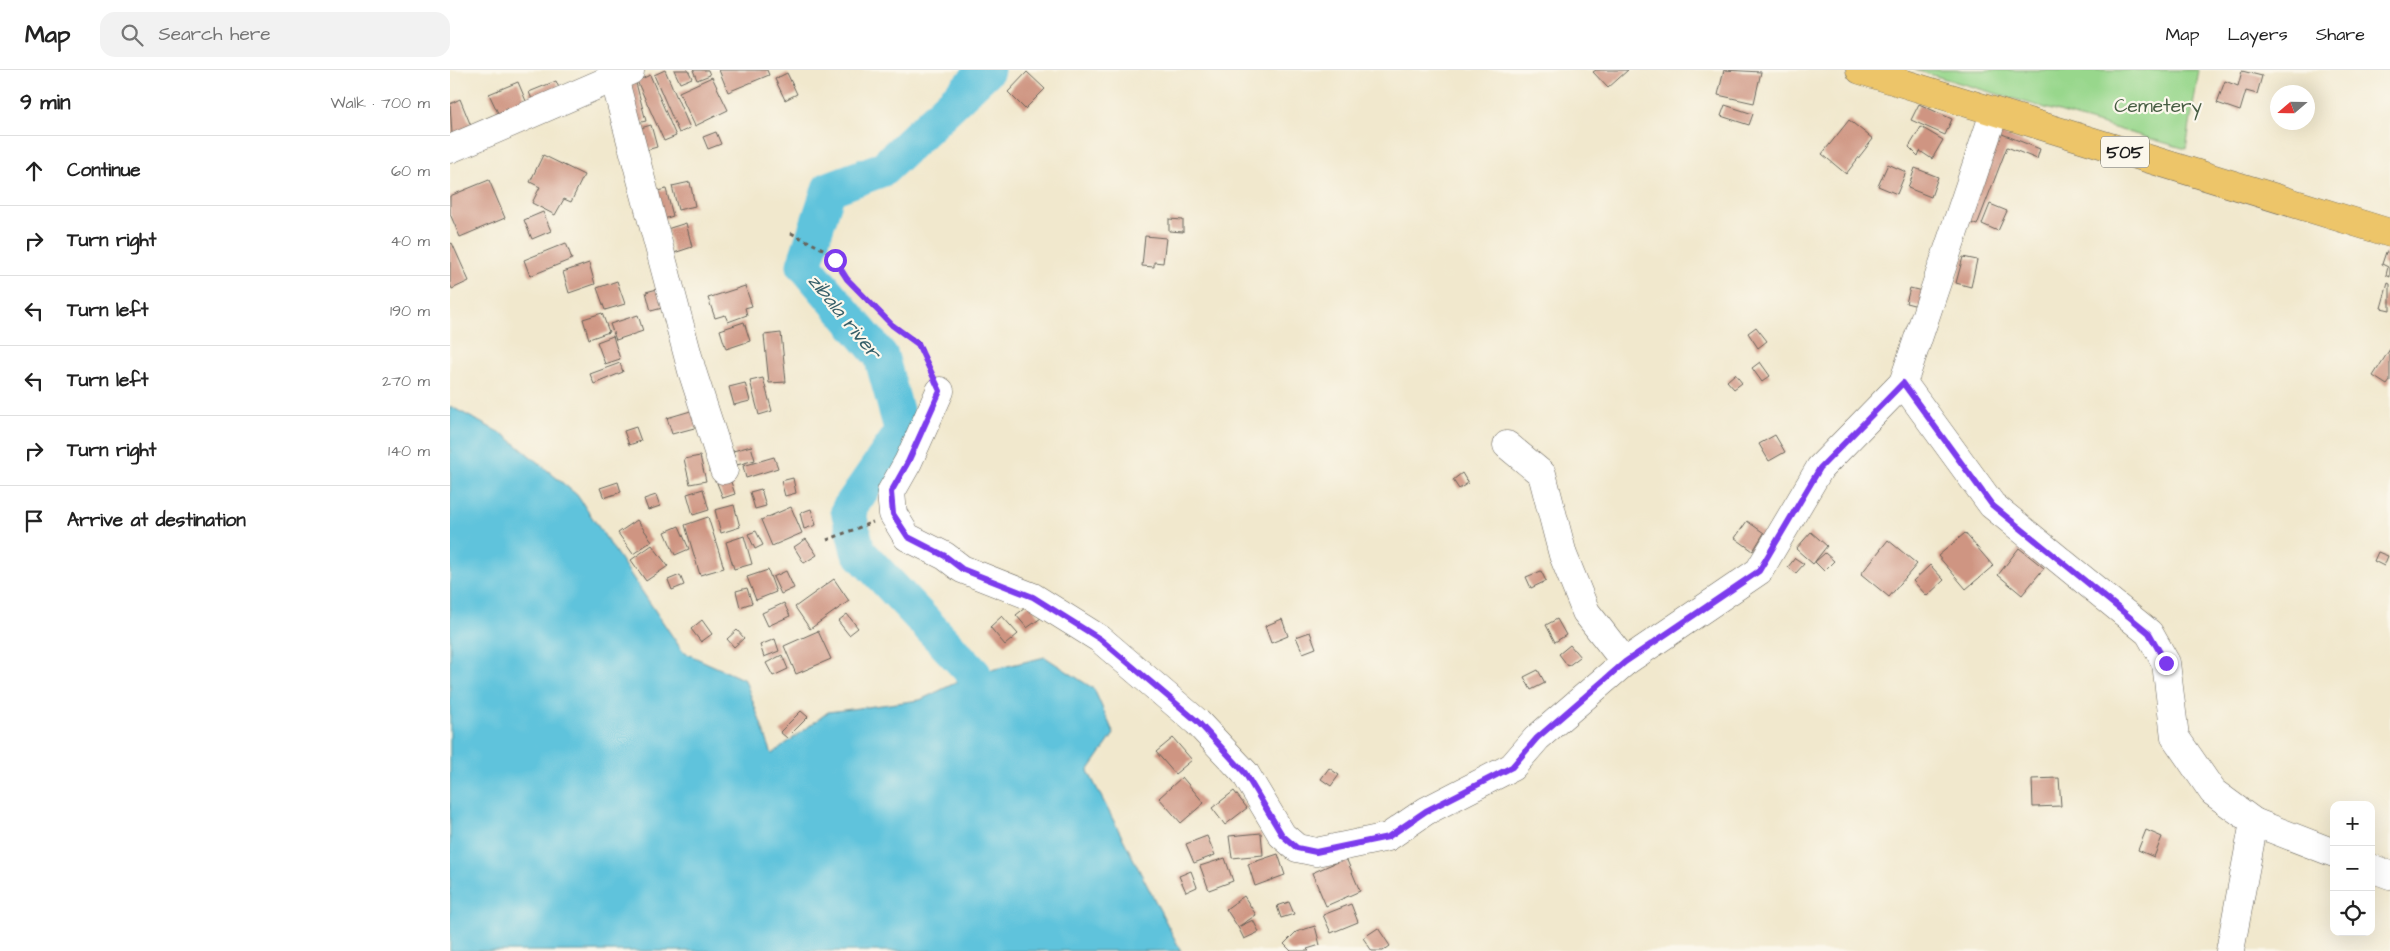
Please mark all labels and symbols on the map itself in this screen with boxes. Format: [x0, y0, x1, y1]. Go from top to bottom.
north arrow [2270, 85, 2315, 130]
park label: Cemetery [2114, 93, 2202, 121]
road number: 505 [2101, 136, 2149, 168]
route start [824, 249, 847, 272]
water label: zibala river [801, 268, 888, 367]
route end [2155, 652, 2178, 675]

